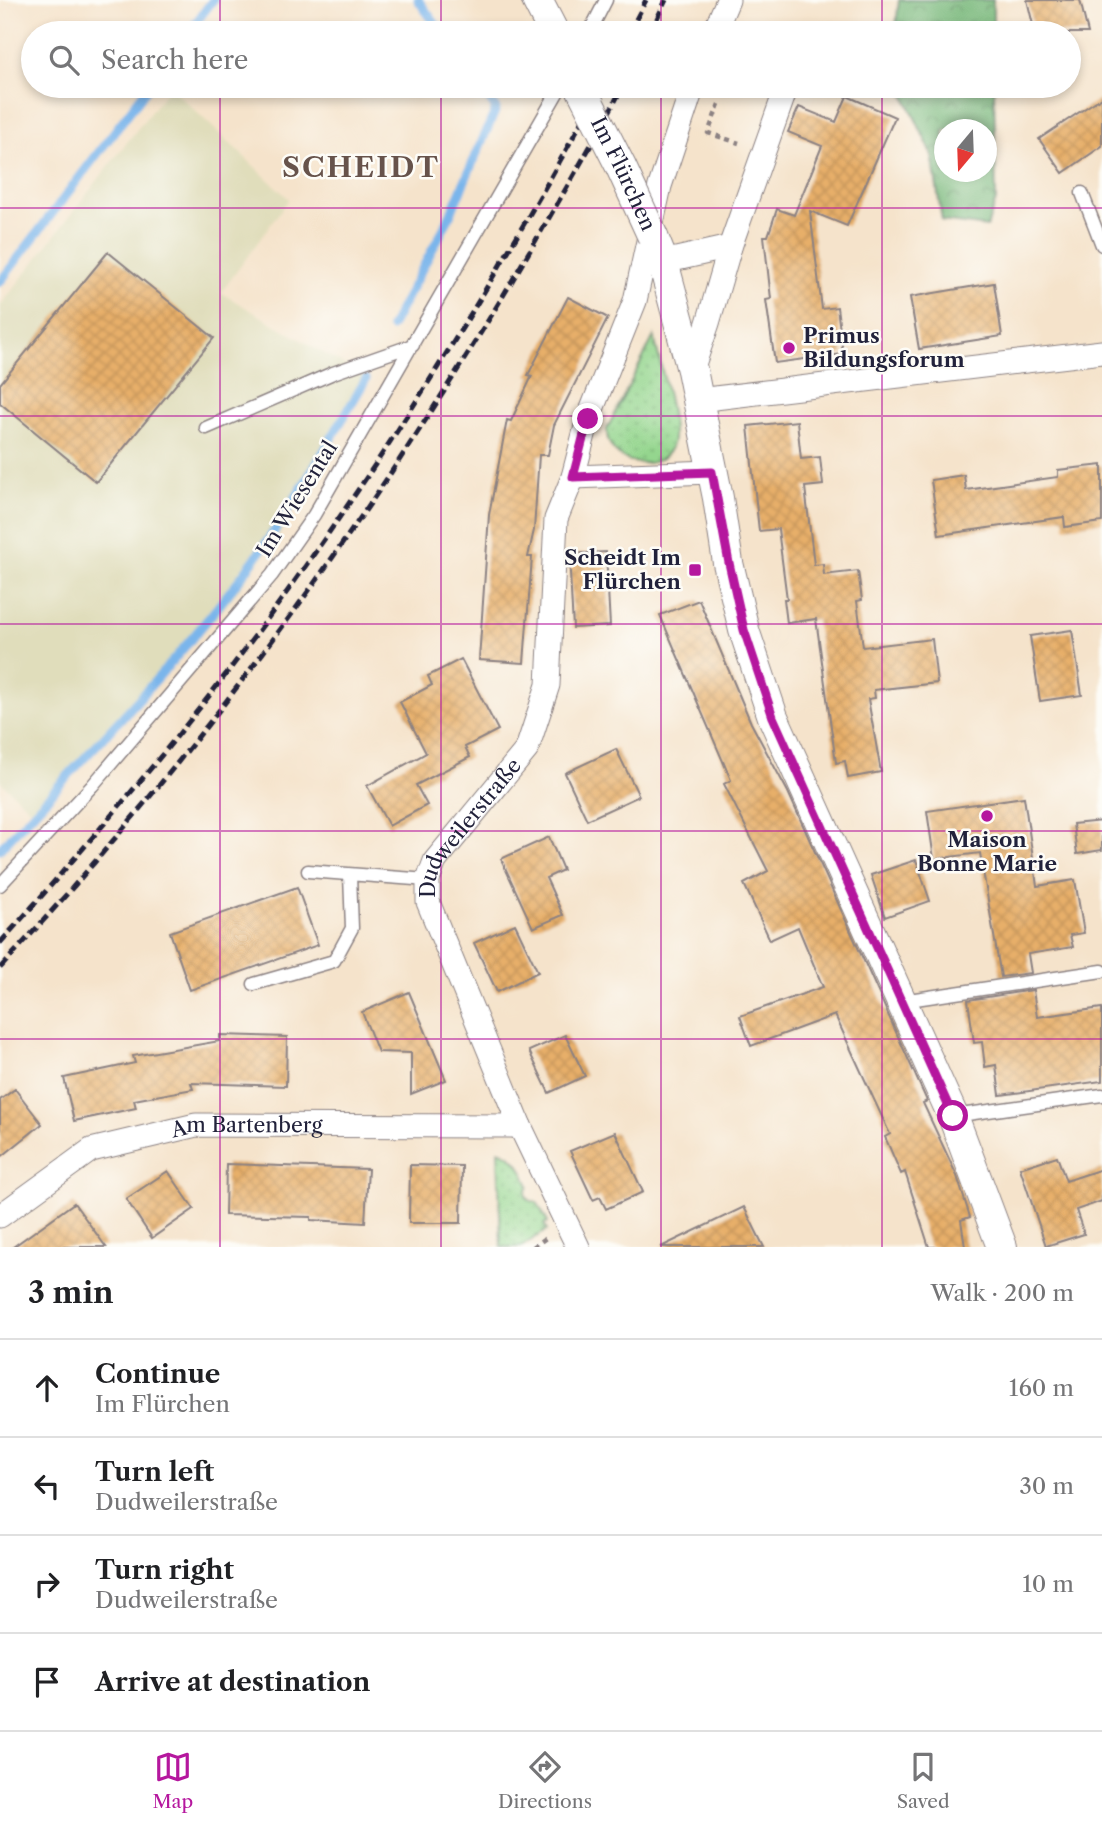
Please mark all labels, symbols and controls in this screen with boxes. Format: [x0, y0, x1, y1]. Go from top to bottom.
search box [21, 21, 1081, 98]
icon: search [45, 41, 83, 79]
text: Search here [101, 44, 248, 76]
street label: Im Flürchen [586, 113, 661, 235]
north arrow [934, 119, 997, 182]
district label: SCHEIDT [282, 150, 440, 184]
place label: Primus Bildungsforum [803, 323, 965, 372]
marker: Primus Bildungsforum [781, 340, 797, 356]
route end [572, 403, 603, 434]
street label: Im Wiesental [251, 436, 342, 561]
place label: Scheidt Im Flürchen [564, 545, 682, 594]
marker: Scheidt Im Flürchen [687, 562, 703, 578]
street label: Dudweilerstraße [415, 753, 526, 898]
marker: Maison Bonne Marie [979, 808, 995, 824]
place label: Maison Bonne Marie [917, 827, 1057, 876]
route start [937, 1100, 968, 1131]
street label: Am Bartenberg [167, 1112, 324, 1143]
text: 3 min [28, 1274, 114, 1311]
text: Walk · 200 m [930, 1279, 1074, 1307]
text: Continue [95, 1358, 220, 1390]
icon: ahead [28, 1369, 66, 1407]
text: 160 m [1009, 1374, 1074, 1402]
text: Im Flürchen [95, 1390, 230, 1418]
text: Turn left [95, 1456, 214, 1488]
icon: left [28, 1467, 66, 1505]
text: 30 m [1019, 1472, 1074, 1500]
text: Dudweilerstraße [95, 1488, 278, 1516]
text: Turn right [95, 1554, 234, 1586]
icon: right [28, 1565, 66, 1603]
text: 10 m [1022, 1570, 1074, 1598]
text: Dudweilerstraße [95, 1586, 278, 1614]
icon: arrive [28, 1663, 66, 1701]
text: Arrive at destination [95, 1666, 370, 1698]
tab: Map [152, 1748, 193, 1813]
tab: Directions [498, 1748, 592, 1813]
tab: Saved [897, 1748, 950, 1813]

